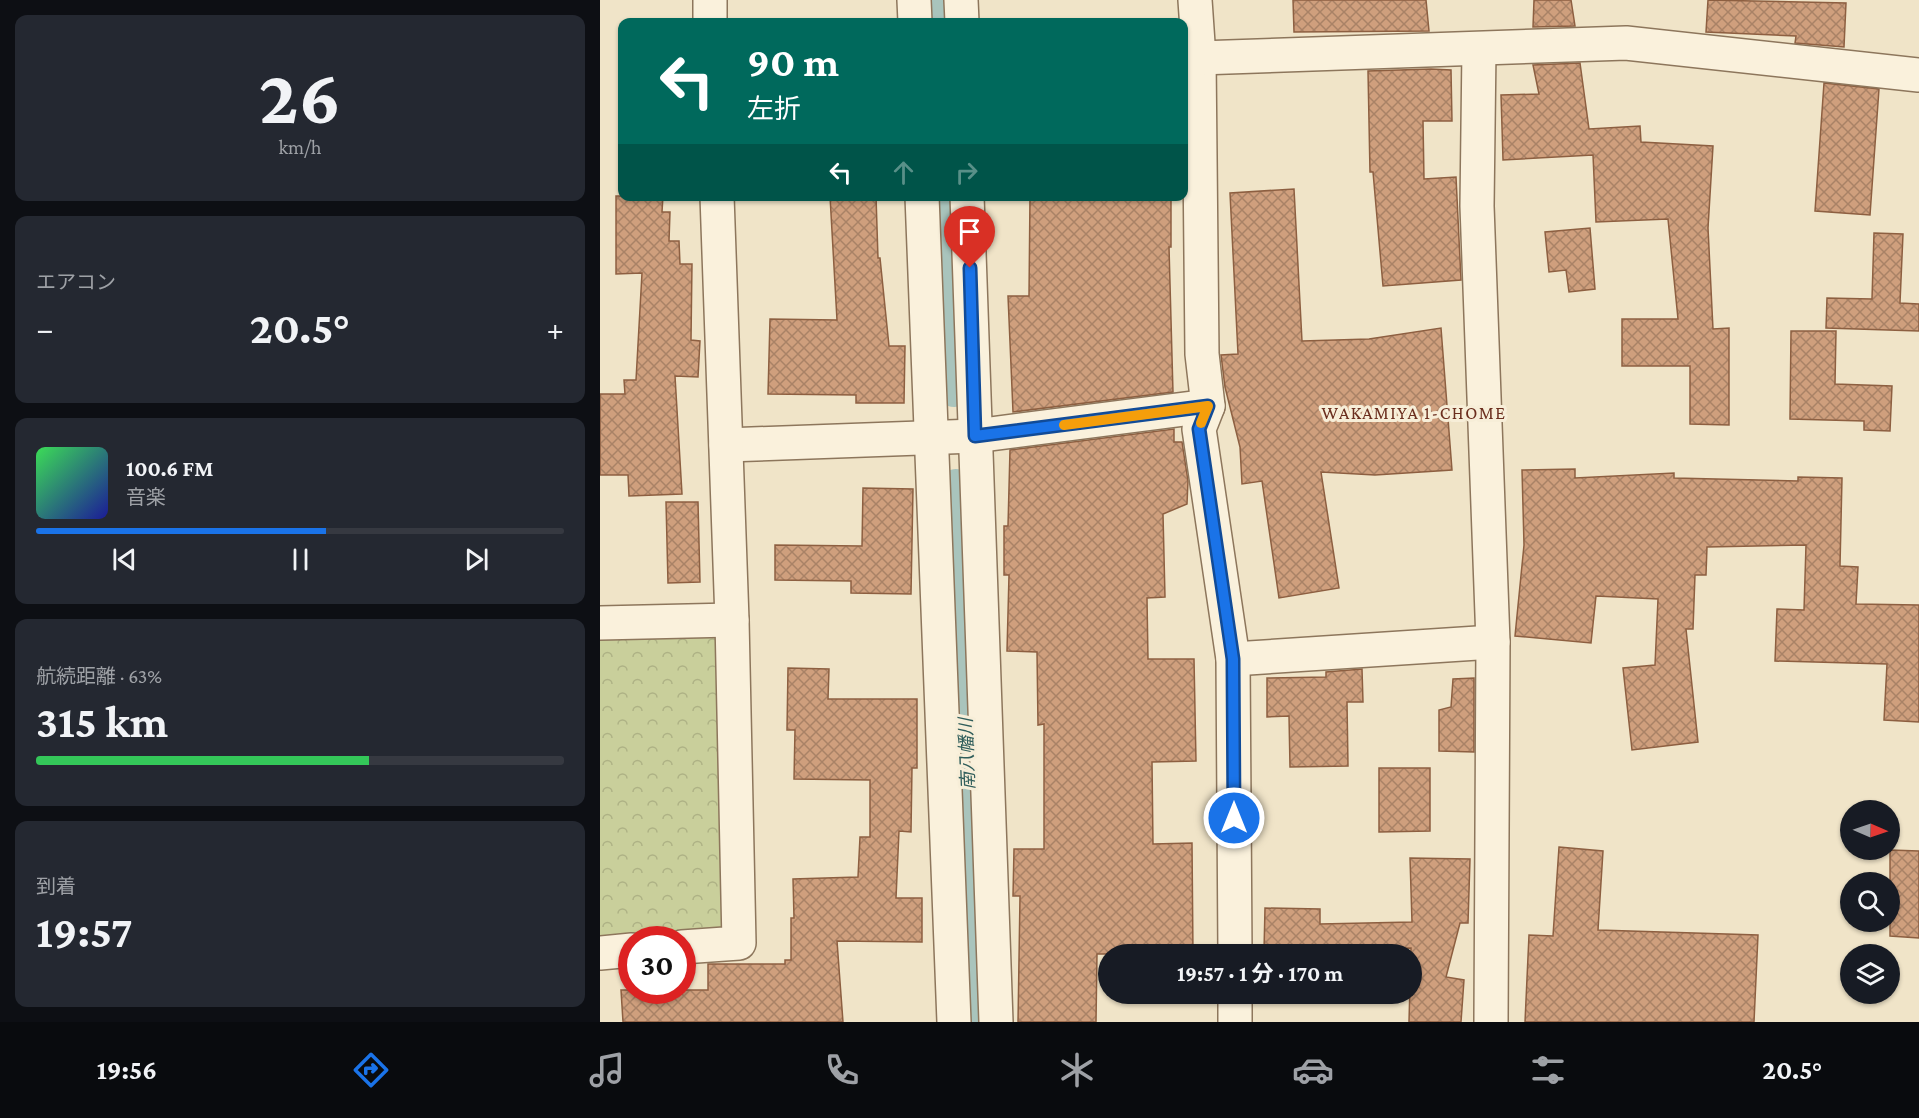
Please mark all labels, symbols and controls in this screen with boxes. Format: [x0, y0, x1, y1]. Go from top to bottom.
text: 90 m [747, 38, 839, 85]
icon: left [648, 42, 726, 120]
text: 26 [259, 53, 341, 140]
text: 左折 [747, 94, 801, 124]
text: km/h [278, 136, 322, 158]
icon: left [824, 156, 857, 189]
icon: ahead [887, 156, 920, 189]
icon: right [950, 156, 983, 189]
pin [944, 206, 995, 268]
icon: arrive [953, 215, 986, 248]
text: エアコン [36, 271, 116, 293]
text: 20.5° [250, 303, 350, 353]
text: − [36, 310, 53, 347]
text: + [547, 310, 564, 347]
district label: WAKAMIYA 1-CHOME [1322, 403, 1506, 423]
text: 100.6 FM [126, 456, 213, 481]
text: 音楽 [126, 486, 166, 508]
icon: previous [108, 543, 141, 576]
icon: pause [284, 543, 317, 576]
icon: next [460, 543, 493, 576]
text: 航続距離 · 63% [36, 665, 162, 687]
text: 315 km [36, 697, 168, 747]
water label: 南八幡川 [956, 716, 978, 790]
position arrow [1202, 786, 1266, 850]
north arrow [1840, 800, 1900, 860]
map controls [1840, 800, 1900, 1004]
button: search [1840, 872, 1900, 932]
text: 到着 [36, 875, 76, 897]
text: 19:57 [36, 907, 133, 957]
speed limit sign: 30 [618, 926, 696, 1004]
button: layers [1840, 944, 1900, 1004]
text: 19:57 · 1 分 · 170 m [1177, 961, 1343, 986]
icon: directions [350, 1049, 392, 1091]
icon: music [586, 1049, 628, 1091]
icon: phone [821, 1049, 863, 1091]
icon: climate [1056, 1049, 1098, 1091]
icon: car [1292, 1049, 1334, 1091]
icon: filters [1527, 1049, 1569, 1091]
text: 19:56 [97, 1055, 157, 1085]
text: 20.5° [1762, 1055, 1822, 1085]

